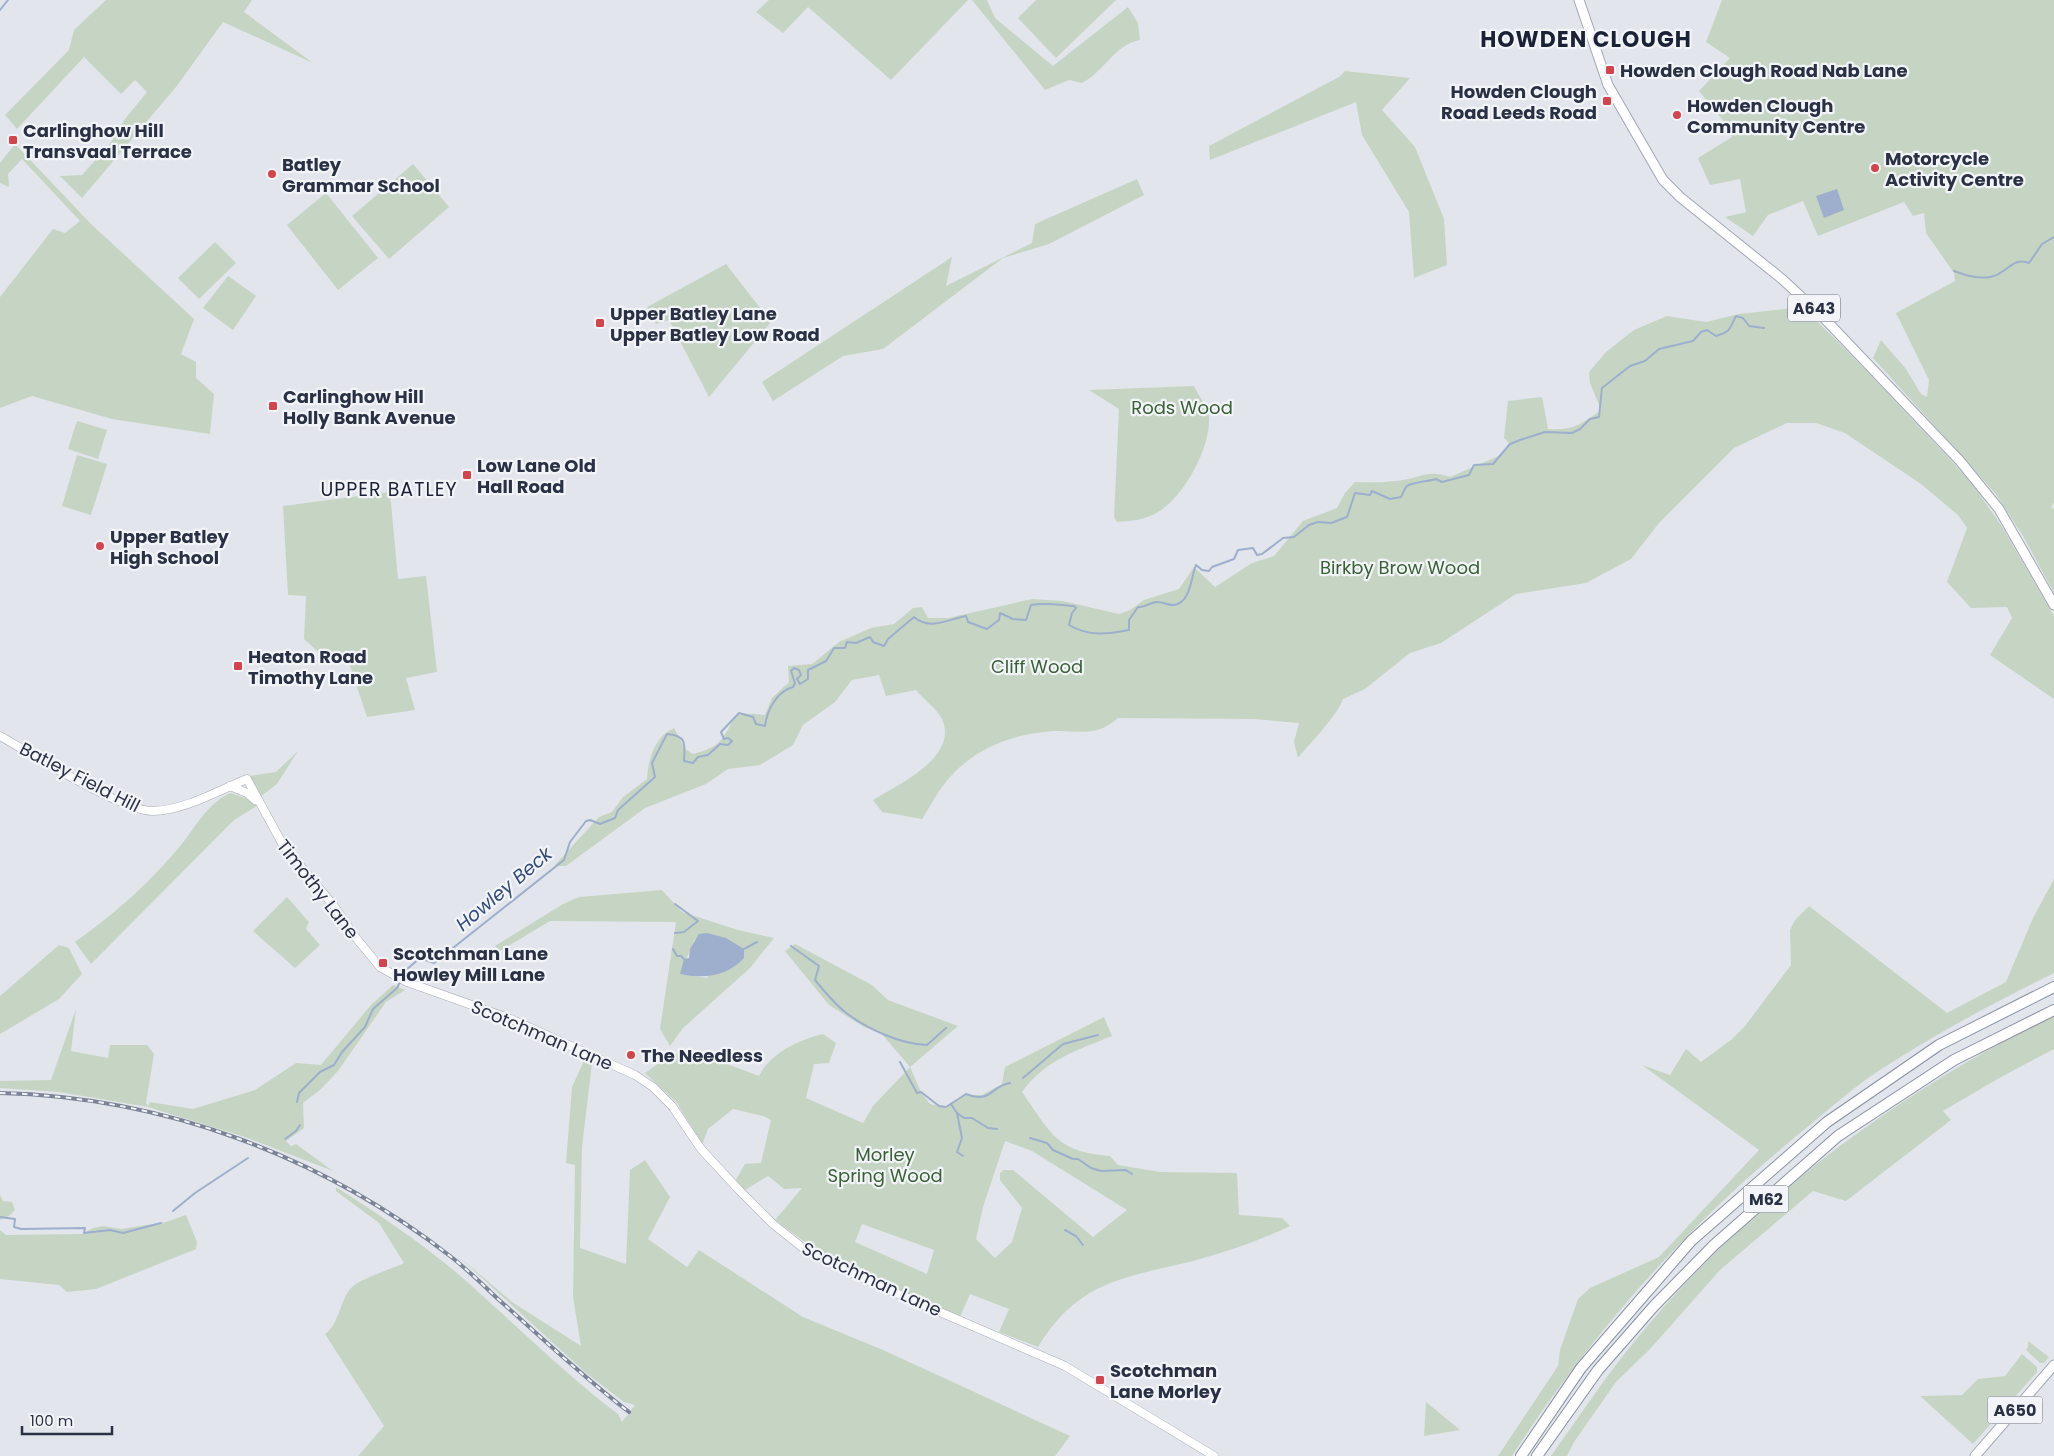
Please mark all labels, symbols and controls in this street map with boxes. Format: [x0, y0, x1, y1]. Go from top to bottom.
district label: HOWDEN CLOUGH [1480, 24, 1692, 55]
place label: Howden Clough Road Nab Lane [1620, 58, 1908, 83]
marker: Howden Clough Road Nab Lane [1604, 64, 1616, 76]
place label: Howden Clough Road Leeds Road [1441, 79, 1597, 125]
place label: Howden Clough Community Centre [1687, 93, 1865, 139]
marker: Howden Clough Road Leeds Road [1601, 95, 1613, 107]
marker: Howden Clough Community Centre [1671, 109, 1683, 121]
place label: Carlinghow Hill Transvaal Terrace [23, 118, 192, 164]
marker: Carlinghow Hill Transvaal Terrace [7, 134, 19, 146]
place label: Motorcycle Activity Centre [1885, 146, 2024, 192]
place label: Batley Grammar School [282, 152, 440, 198]
marker: Motorcycle Activity Centre [1869, 162, 1881, 174]
marker: Batley Grammar School [266, 168, 278, 180]
road number: A643 [1788, 294, 1840, 322]
place label: Upper Batley Lane Upper Batley Low Road [610, 301, 820, 347]
marker: Upper Batley Lane Upper Batley Low Road [594, 317, 606, 329]
place label: Carlinghow Hill Holly Bank Avenue [283, 384, 456, 430]
park label: Rods Wood [1131, 395, 1233, 420]
marker: Carlinghow Hill Holly Bank Avenue [267, 400, 279, 412]
place label: Low Lane Old Hall Road [477, 453, 596, 499]
marker: Low Lane Old Hall Road [461, 469, 473, 481]
district label: UPPER BATLEY [321, 476, 457, 503]
place label: Upper Batley High School [110, 524, 230, 570]
marker: Upper Batley High School [94, 540, 106, 552]
park label: Birkby Brow Wood [1320, 555, 1480, 580]
place label: Heaton Road Timothy Lane [248, 644, 373, 690]
park label: Cliff Wood [991, 654, 1083, 679]
marker: Heaton Road Timothy Lane [232, 660, 244, 672]
street label: Batley Field Hill [15, 736, 145, 818]
street label: Timothy Lane [271, 834, 365, 944]
water label: Howley Beck [450, 840, 559, 937]
place label: Scotchman Lane Howley Mill Lane [393, 941, 548, 987]
marker: Scotchman Lane Howley Mill Lane [377, 957, 389, 969]
street label: Scotchman Lane [467, 994, 617, 1076]
place label: The Needless [641, 1043, 763, 1068]
marker: The Needless [625, 1049, 637, 1061]
park label: Morley Spring Wood [827, 1142, 943, 1188]
road number: M62 [1744, 1186, 1788, 1212]
street label: Scotchman Lane [798, 1236, 946, 1322]
place label: Scotchman Lane Morley [1110, 1358, 1222, 1404]
marker: Scotchman Lane Morley [1094, 1374, 1106, 1386]
road number: A650 [1988, 1396, 2042, 1424]
scale bar [22, 1404, 112, 1436]
text: 100 m [30, 1410, 73, 1431]

